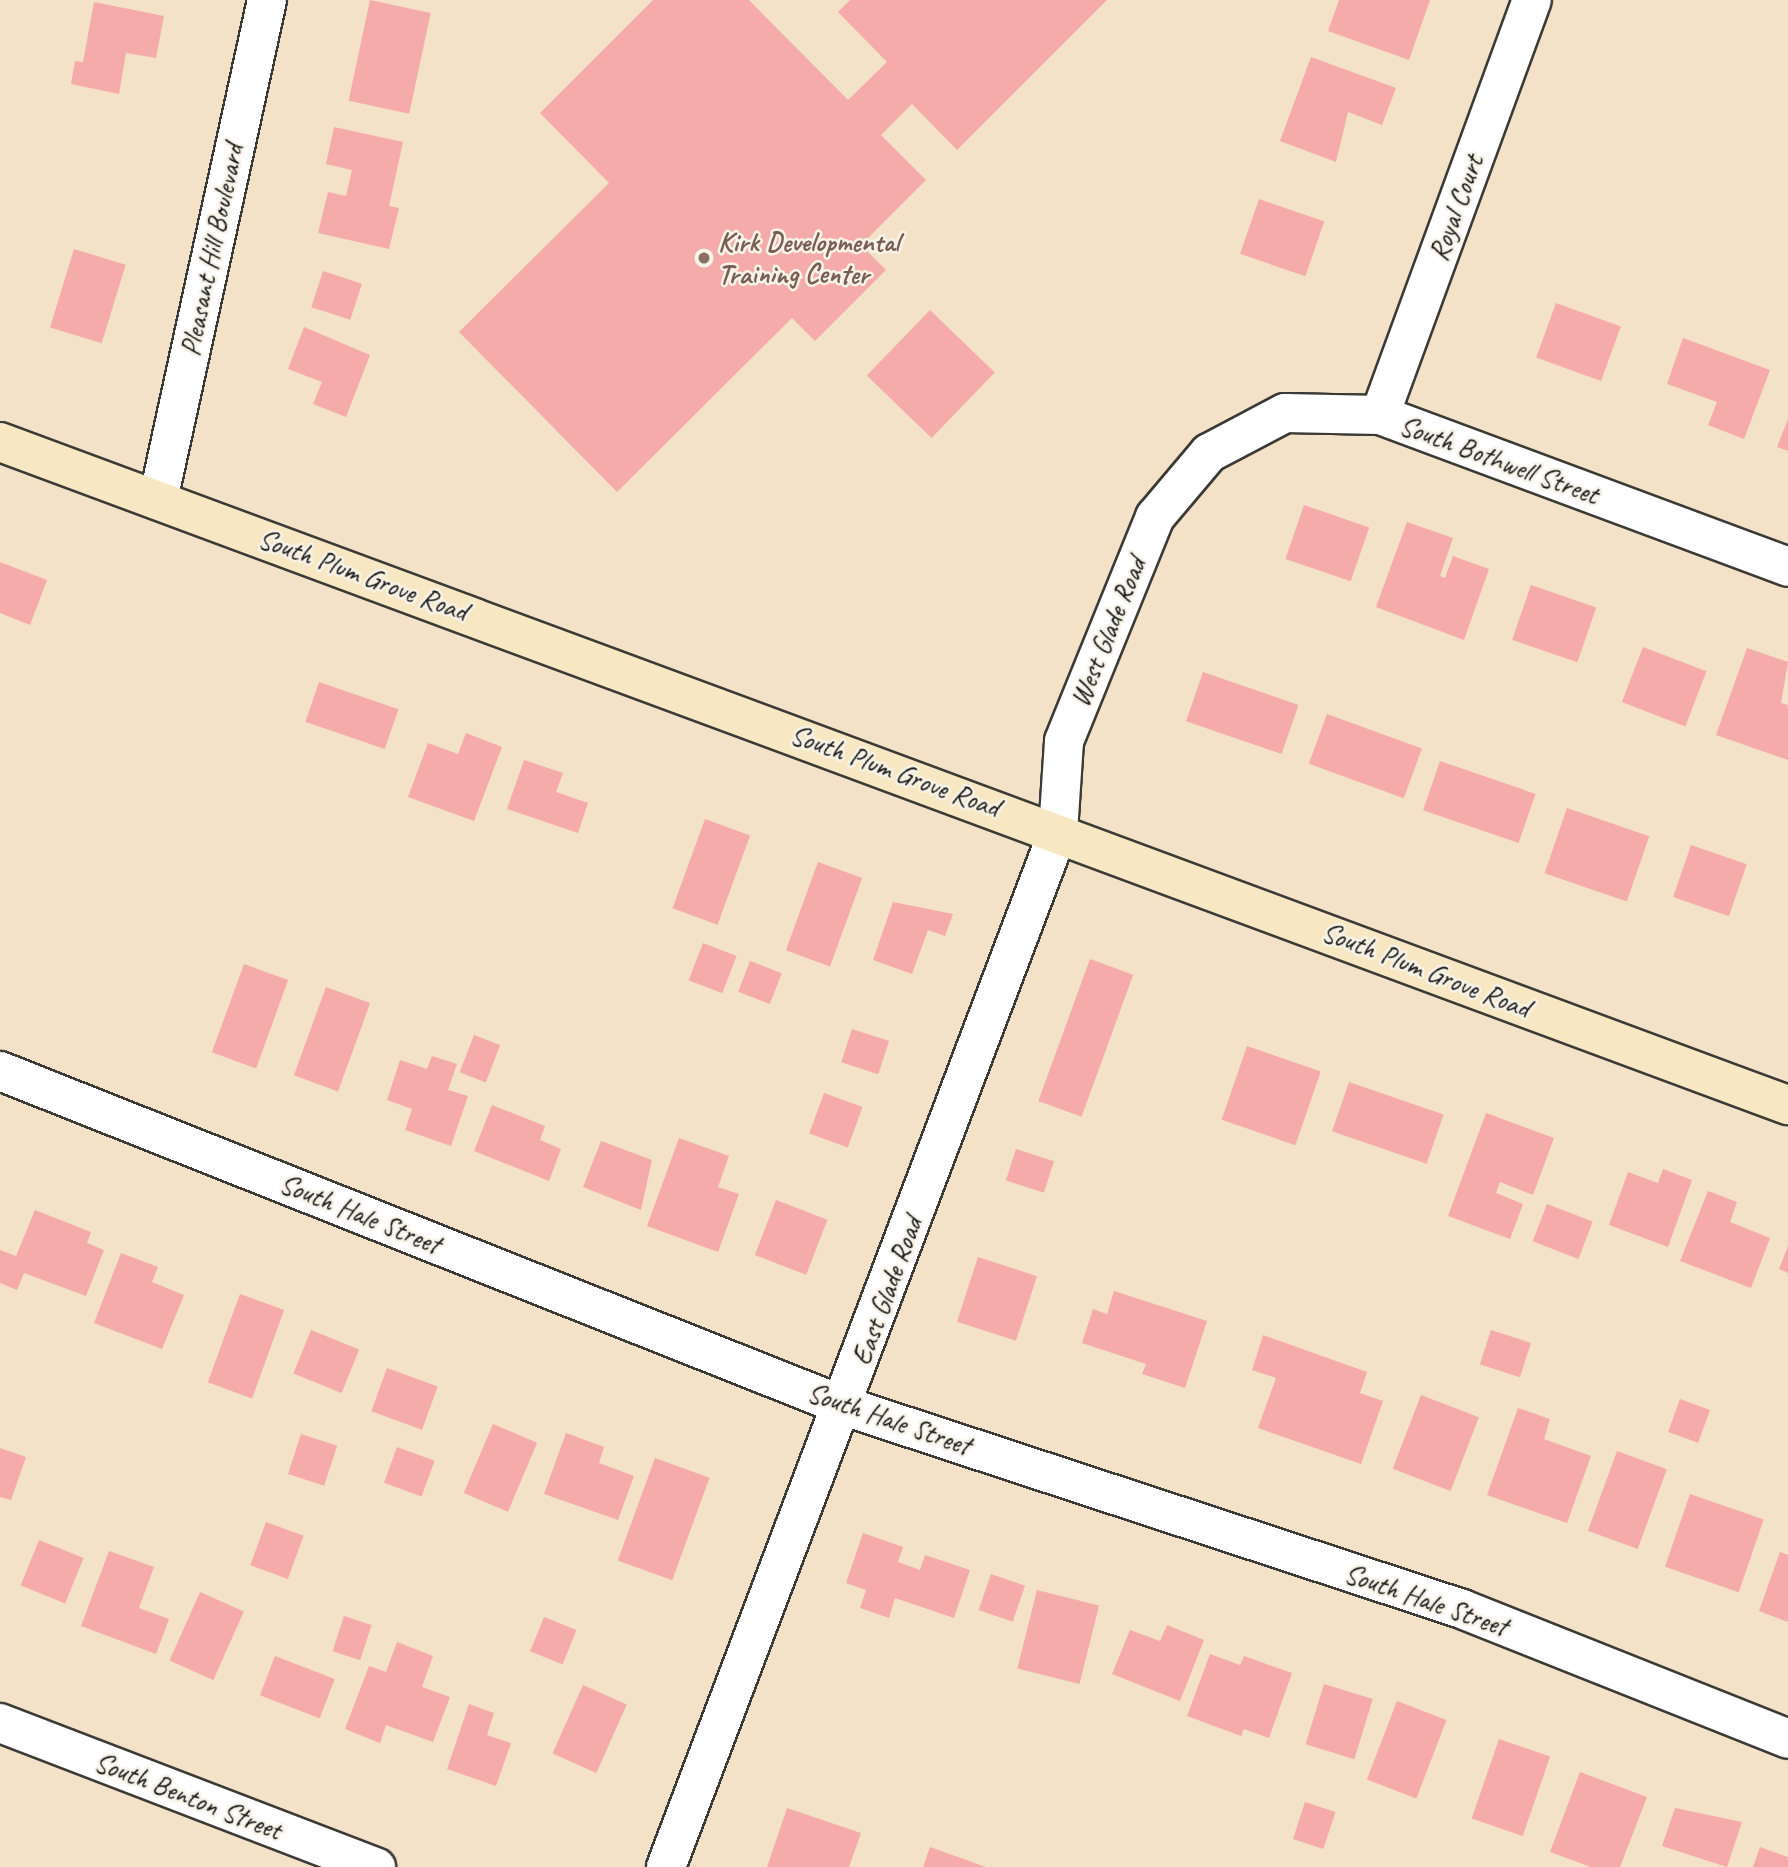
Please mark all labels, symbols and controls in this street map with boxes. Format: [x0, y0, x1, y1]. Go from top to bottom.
street label: Pleasant Hill Boulevard [173, 141, 251, 359]
street label: Royal Court [1421, 151, 1491, 265]
place label: Kirk Developmental Training Center [718, 225, 900, 291]
marker: Kirk Developmental Training Center [696, 250, 712, 266]
street label: South Bothwell Street [1395, 408, 1603, 512]
street label: South Plum Grove Road [254, 522, 472, 628]
street label: West Glade Road [1062, 552, 1154, 712]
street label: South Plum Grove Road [786, 718, 1004, 824]
street label: South Plum Grove Road [1317, 915, 1535, 1025]
street label: South Hale Street [274, 1166, 446, 1262]
street label: East Glade Road [844, 1211, 930, 1371]
street label: South Hale Street [802, 1375, 976, 1463]
street label: South Hale Street [1339, 1556, 1513, 1644]
street label: South Benton Street [90, 1745, 286, 1847]

